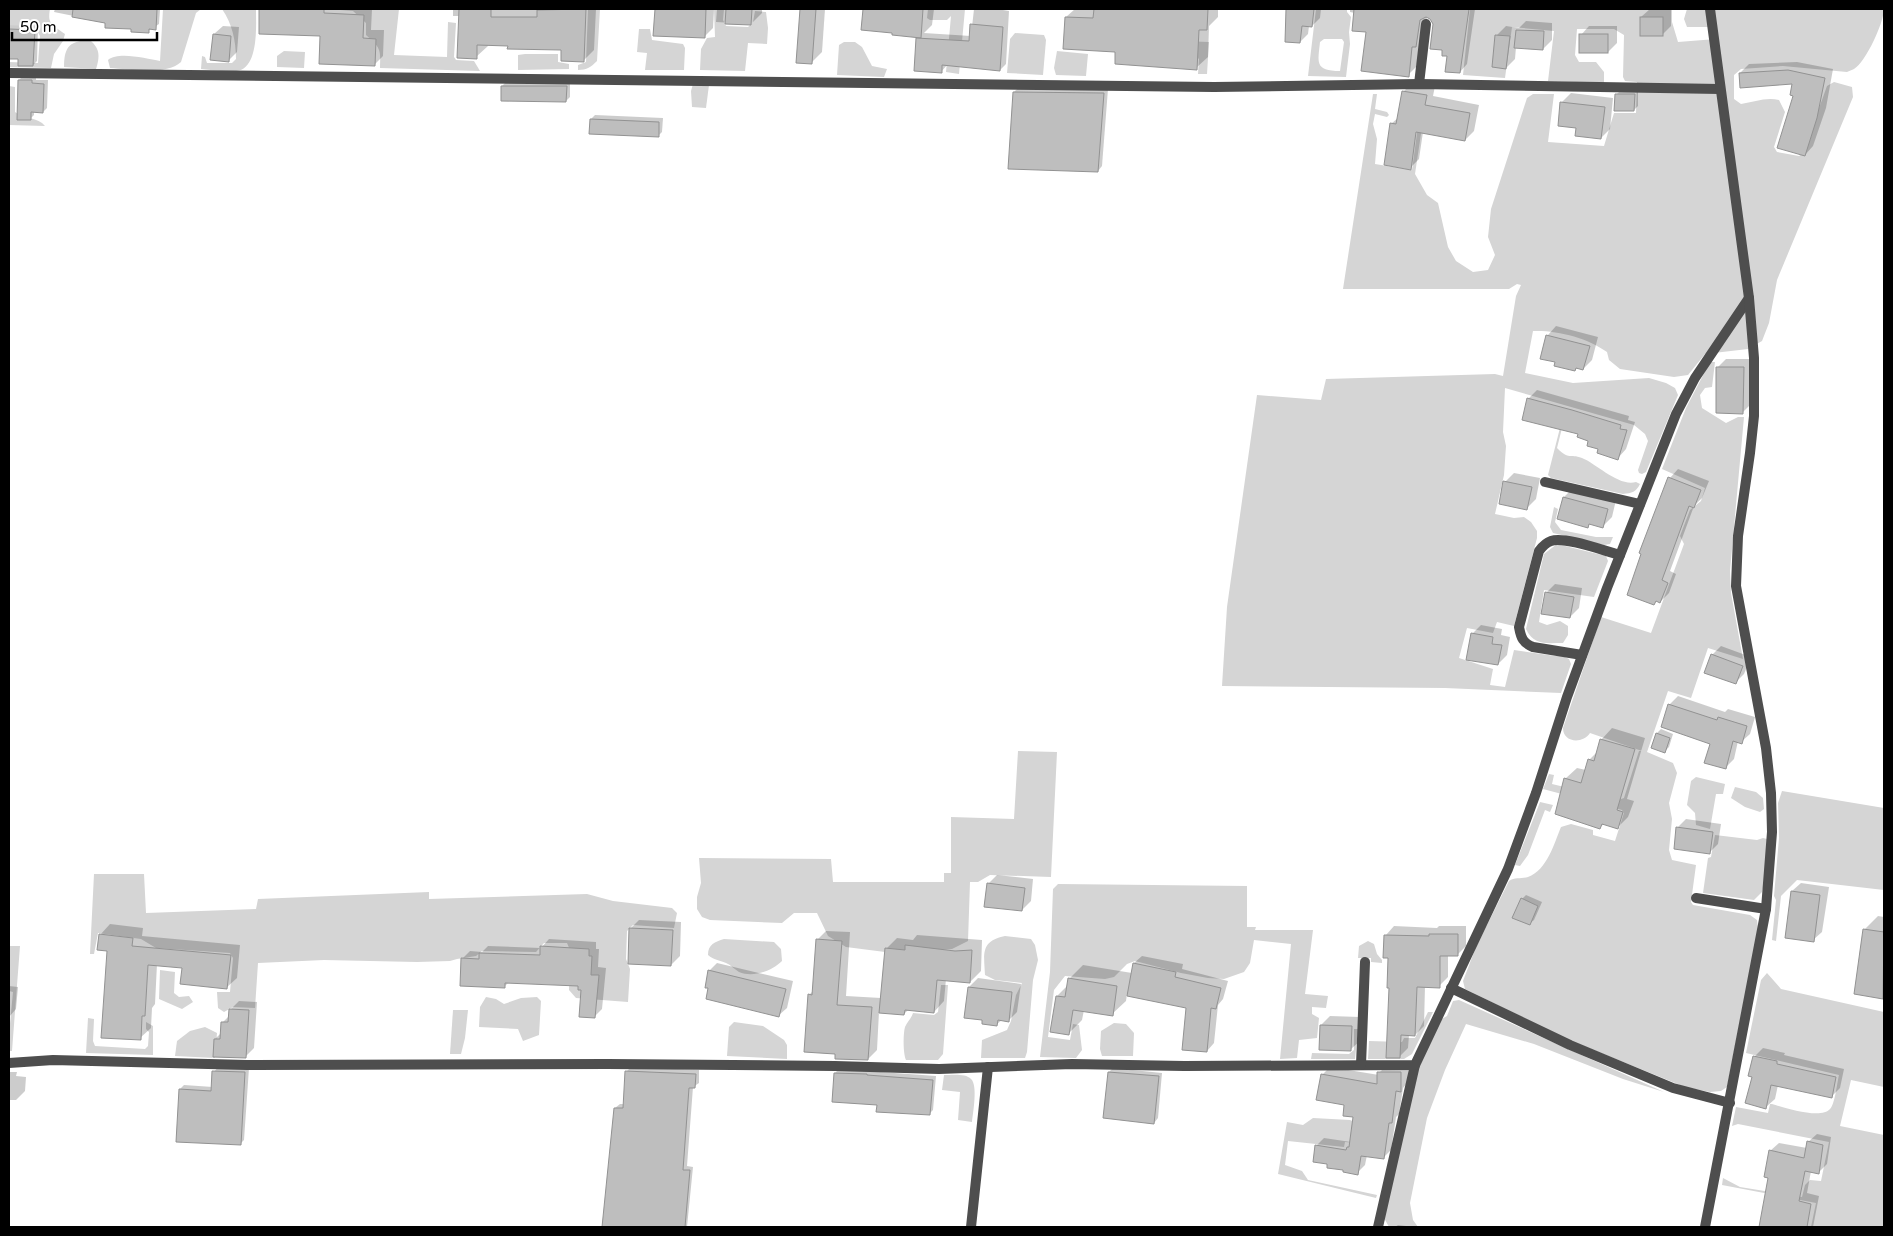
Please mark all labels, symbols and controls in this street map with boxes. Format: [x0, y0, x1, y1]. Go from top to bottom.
scale bar [12, 10, 158, 42]
text: 50 m [20, 18, 57, 36]

